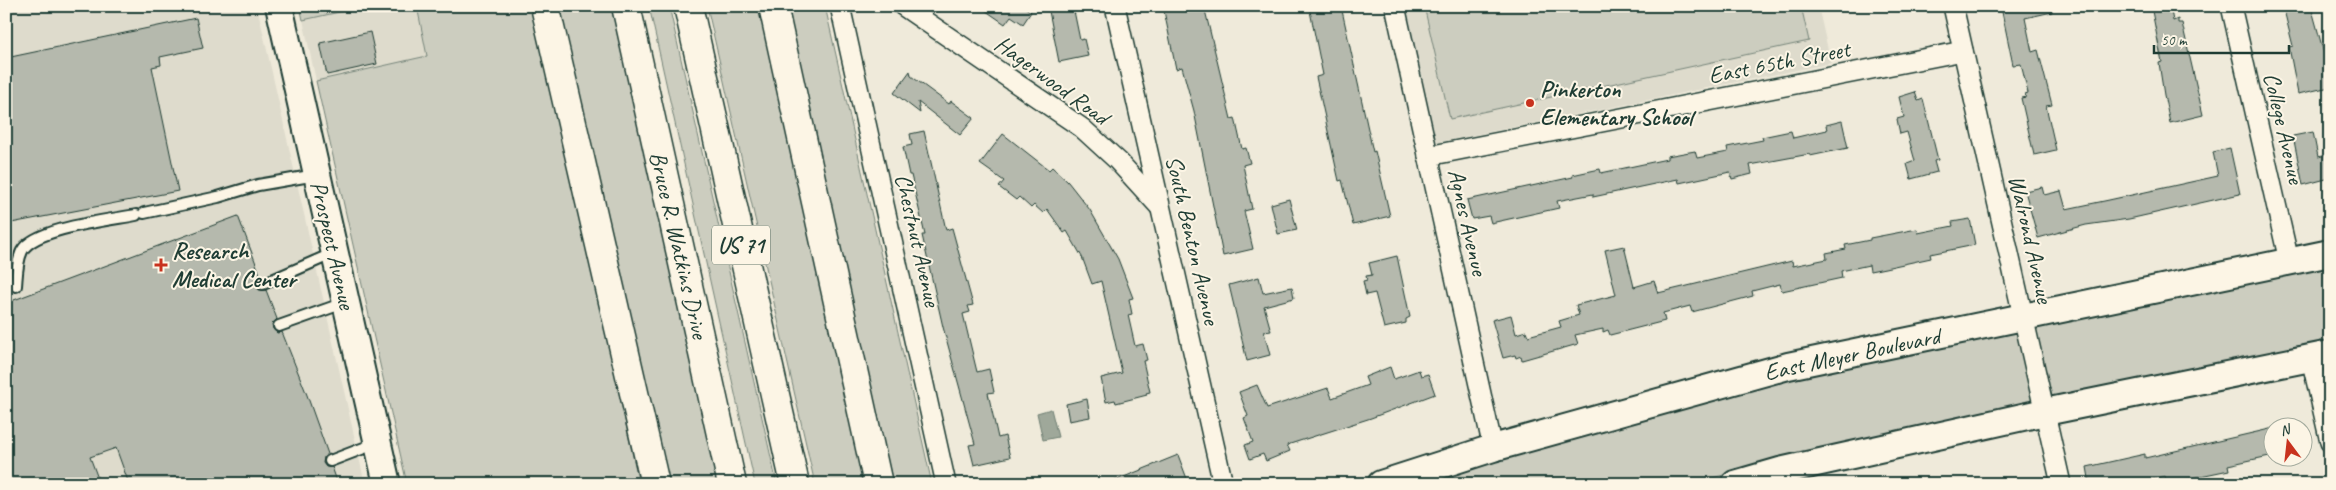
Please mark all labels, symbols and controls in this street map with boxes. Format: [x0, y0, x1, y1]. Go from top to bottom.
scale bar [2154, 22, 2288, 54]
street label: Hagerwood Road [989, 28, 1118, 134]
text: 50 m [2161, 31, 2188, 50]
street label: East 65th Street [1706, 33, 1854, 90]
street label: College Avenue [2257, 70, 2312, 189]
place label: Pinkerton Elementary School [1540, 74, 1697, 132]
marker: Pinkerton Elementary School [1524, 97, 1536, 109]
street label: Bruce R. Watkins Drive [643, 149, 716, 344]
street label: South Benton Avenue [1159, 153, 1228, 330]
street label: Agnes Avenue [1441, 166, 1495, 280]
street label: Chestnut Avenue [888, 171, 948, 311]
street label: Walrond Avenue [2002, 172, 2061, 308]
street label: Prospect Avenue [304, 178, 363, 314]
road number: US 71 [712, 226, 770, 264]
place label: Research Medical Center [172, 236, 298, 294]
marker: Research Medical Center [154, 258, 168, 272]
street label: East Meyer Boulevard [1762, 320, 1946, 387]
north arrow [2264, 418, 2314, 468]
text: N [2278, 420, 2293, 439]

